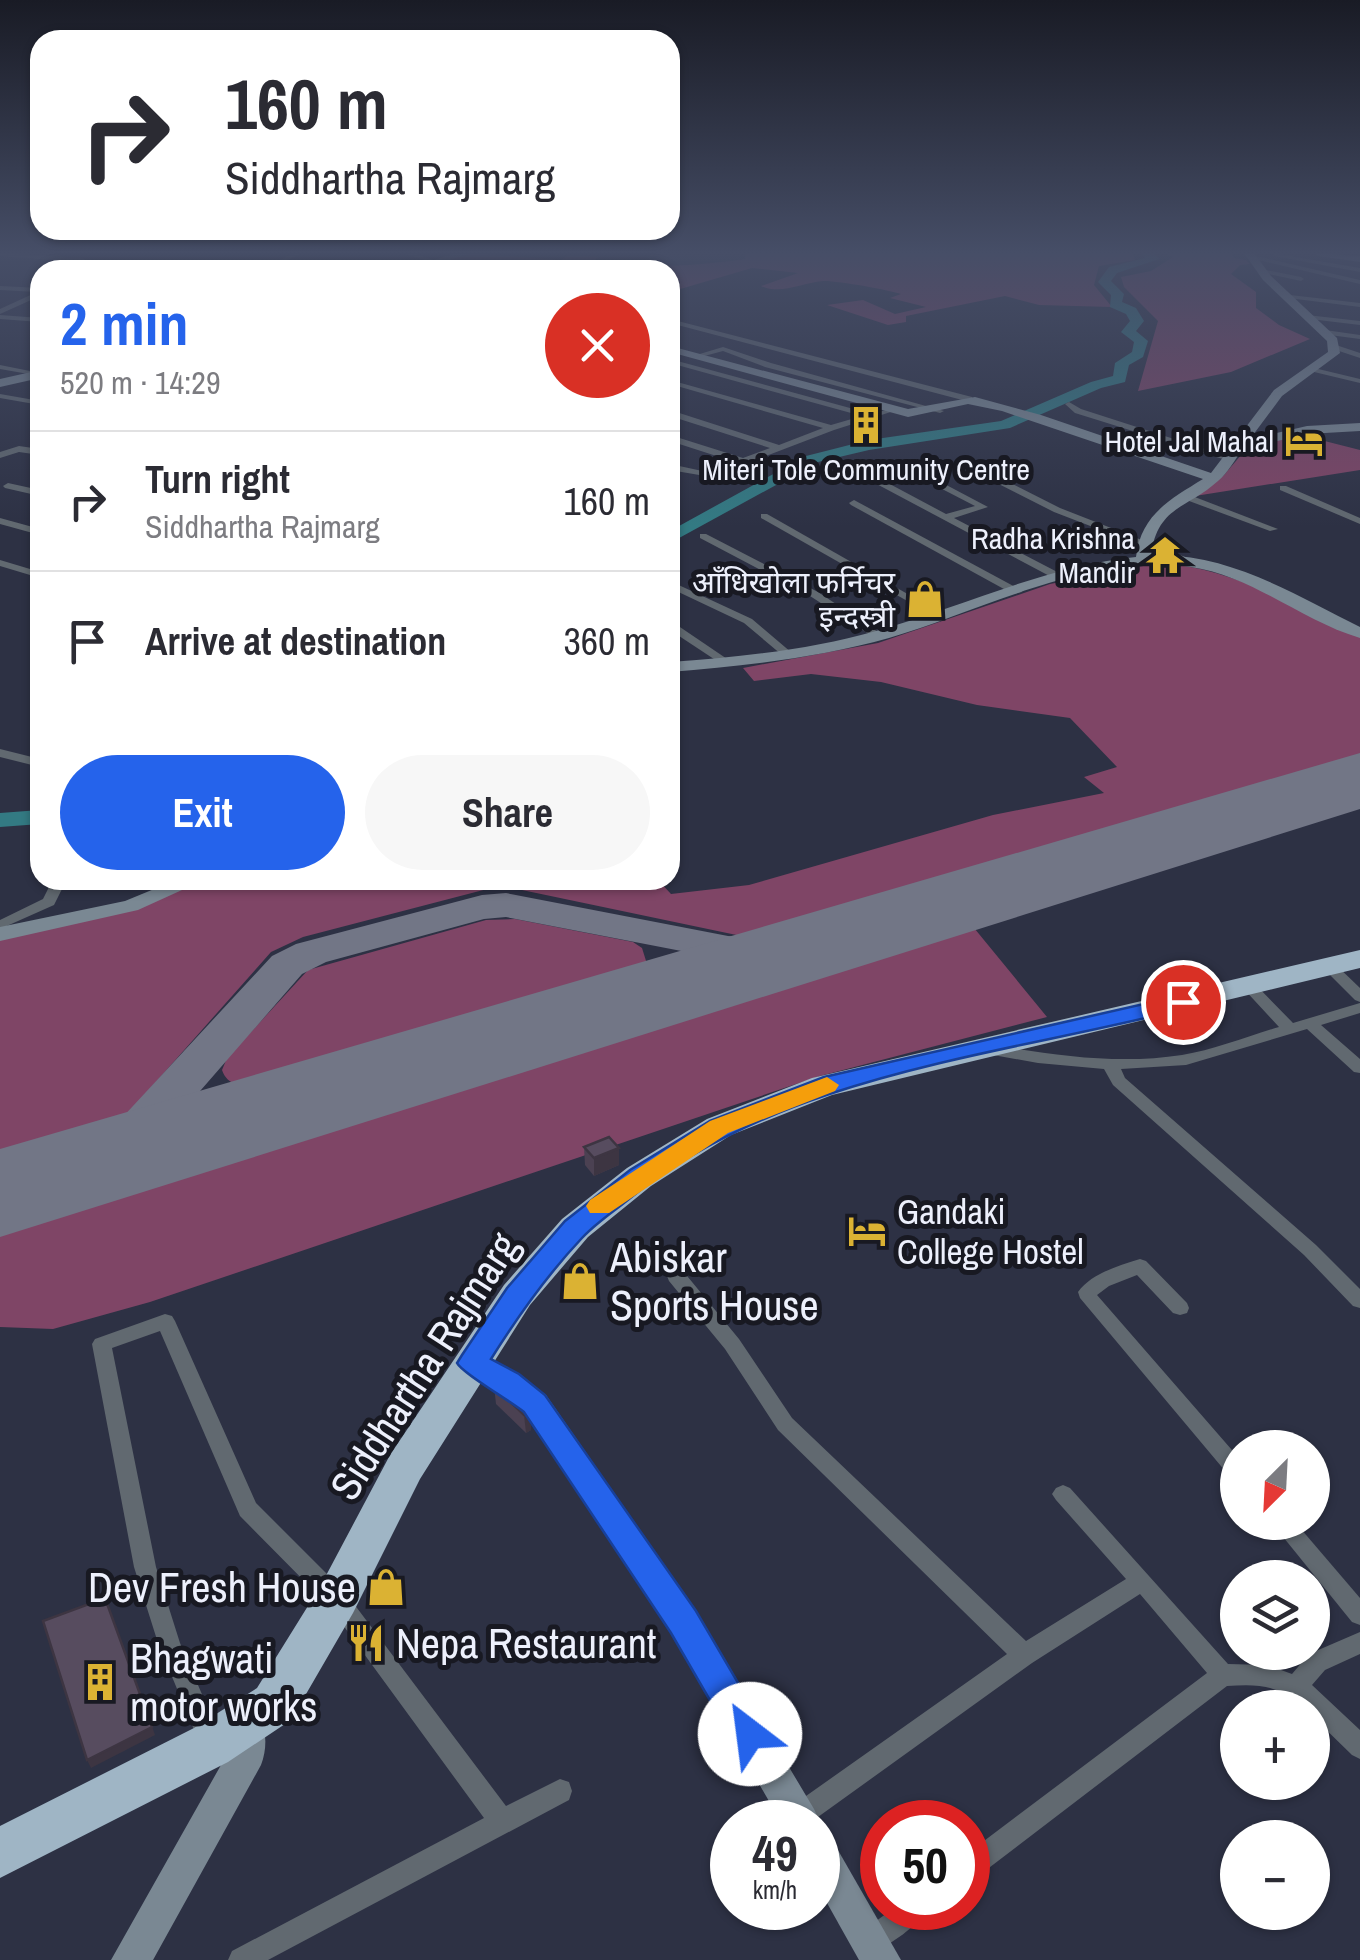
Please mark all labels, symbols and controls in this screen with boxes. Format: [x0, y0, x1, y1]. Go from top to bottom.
text: 160 m [225, 57, 388, 151]
icon: right [60, 70, 190, 200]
text: Siddhartha Rajmarg [225, 147, 555, 208]
text: 2 min [60, 283, 189, 364]
button: close [545, 293, 650, 398]
text: 520 m · 14:29 [60, 361, 220, 404]
building icon: Miteri Tole Community Centre [845, 404, 887, 446]
hotel icon: Hotel Jal Mahal [1283, 420, 1325, 462]
place label: Hotel Jal Mahal [1104, 421, 1274, 461]
place label: Miteri Tole Community Centre [702, 449, 1030, 489]
text: Turn right [145, 454, 290, 505]
icon: right [60, 474, 115, 529]
text: 160 m [563, 476, 650, 527]
text: Siddhartha Rajmarg [145, 505, 380, 548]
place label: Radha Krishna Mandir [971, 518, 1136, 592]
temple icon: Radha Krishna Mandir [1144, 534, 1186, 576]
place label: आँधिखोला फर्निचर इन्दस्त्री [692, 562, 896, 636]
shop icon: आँधिखोला फर्निचर इन्दस्त्री [904, 578, 946, 620]
icon: arrive [60, 614, 115, 669]
text: Arrive at destination [145, 616, 446, 667]
text: 360 m [563, 616, 650, 667]
button: Exit [60, 755, 345, 870]
button: Share [365, 755, 650, 870]
pin [1141, 960, 1226, 1045]
icon: arrive [1156, 975, 1211, 1030]
place label: Gandaki College Hostel [897, 1188, 1084, 1275]
hotel icon: Gandaki College Hostel [846, 1210, 888, 1252]
street label: Siddhartha Rajmarg [317, 1222, 531, 1510]
place label: Abiskar Sports House [609, 1229, 819, 1333]
shop icon: Abiskar Sports House [559, 1260, 601, 1302]
north arrow [1220, 1430, 1330, 1540]
map controls [1220, 1430, 1330, 1930]
place label: Dev Fresh House [88, 1559, 356, 1615]
button: layers [1220, 1560, 1330, 1670]
shop icon: Dev Fresh House [365, 1566, 407, 1608]
place label: Nepa Restaurant [396, 1615, 656, 1671]
restaurant icon: Nepa Restaurant [345, 1622, 387, 1664]
place label: Bhagwati motor works [130, 1630, 318, 1734]
building icon: Bhagwati motor works [79, 1661, 121, 1703]
position arrow [698, 1682, 802, 1786]
button: + [1220, 1690, 1330, 1800]
speed limit sign: 50 [860, 1800, 990, 1930]
text: 49 [752, 1819, 798, 1887]
button: − [1220, 1820, 1330, 1930]
text: km/h [753, 1873, 797, 1907]

